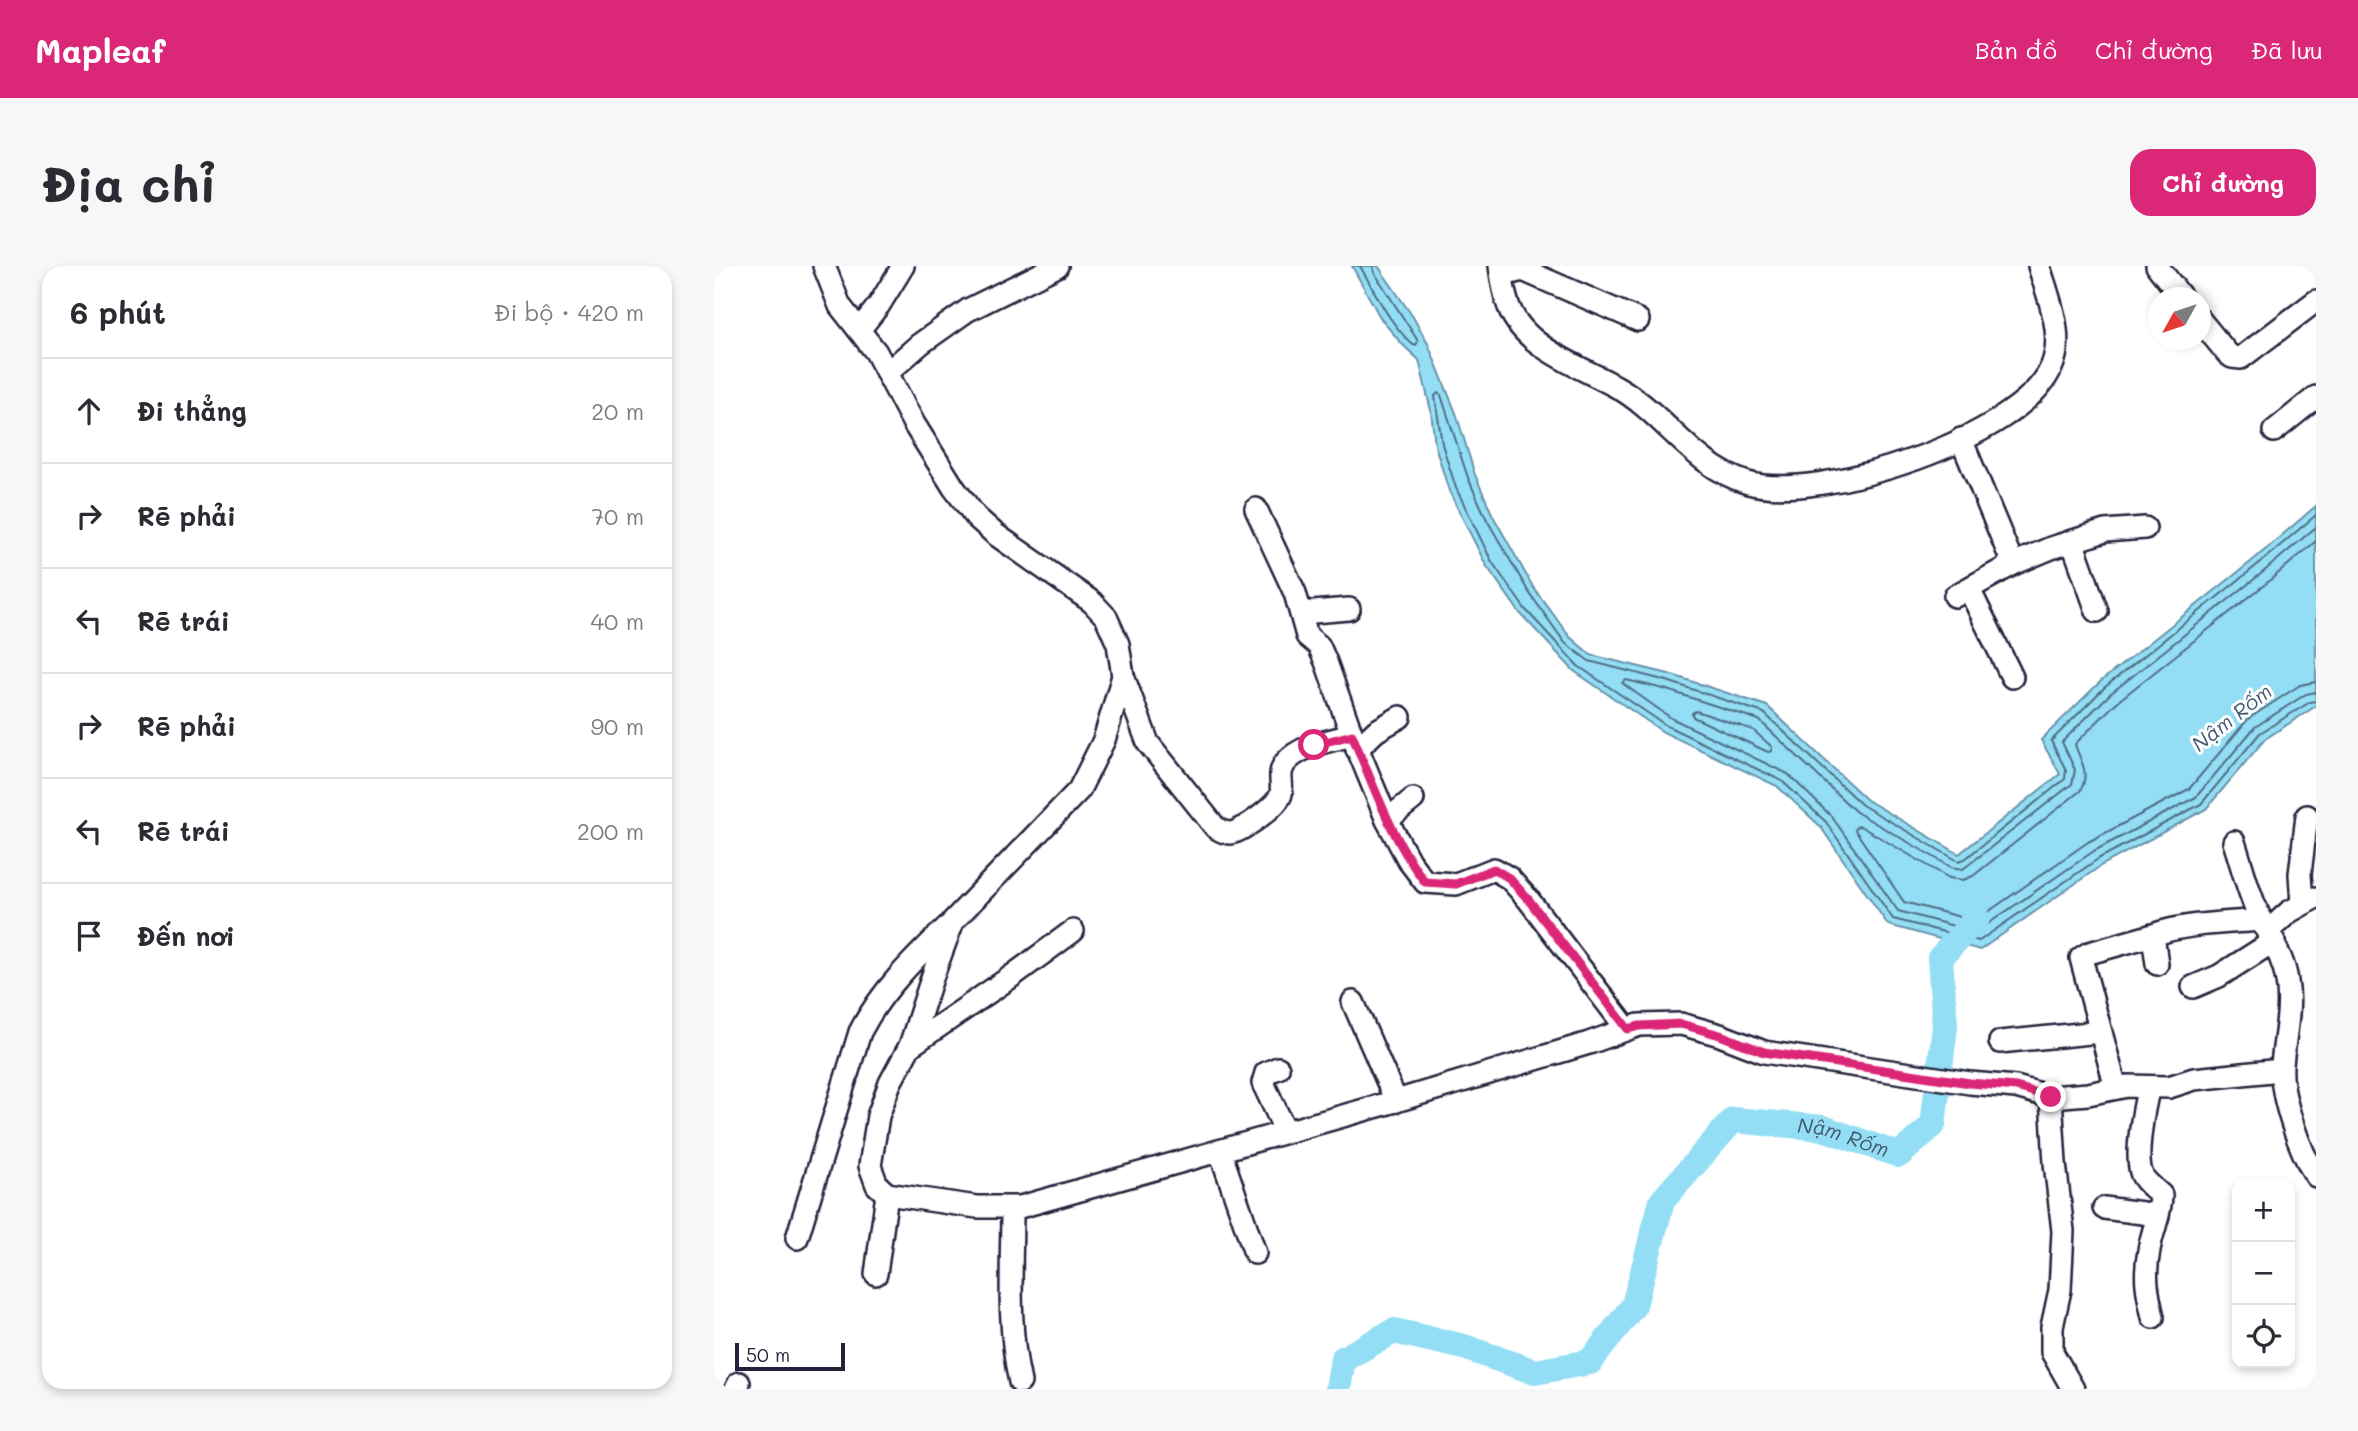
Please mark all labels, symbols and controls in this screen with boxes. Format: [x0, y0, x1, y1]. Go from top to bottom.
text: Mapleaf [35, 28, 166, 71]
text: Bản đồ [1975, 34, 2057, 65]
text: Chỉ đường [2095, 34, 2213, 65]
text: Đã lưu [2251, 34, 2323, 65]
button: Chỉ đường [2130, 149, 2316, 216]
text: Địa chỉ [42, 151, 216, 214]
north arrow [2148, 287, 2211, 350]
text: 6 phút [70, 292, 166, 332]
text: Đi bộ · 420 m [494, 297, 644, 327]
icon: ahead [70, 392, 108, 430]
text: Đi thẳng [137, 394, 247, 428]
text: 20 m [591, 396, 644, 426]
icon: right [70, 497, 108, 535]
text: Rẽ phải [137, 499, 236, 533]
text: 70 m [591, 501, 644, 531]
icon: left [70, 602, 108, 640]
text: Rẽ trái [137, 604, 230, 638]
text: 40 m [591, 606, 644, 636]
water label: Nậm Rốm [2185, 677, 2277, 757]
icon: right [70, 707, 108, 745]
text: Rẽ phải [137, 709, 236, 743]
text: 90 m [591, 711, 644, 741]
route start [1298, 729, 1329, 760]
icon: left [70, 812, 108, 850]
text: Rẽ trái [137, 814, 230, 848]
text: 200 m [577, 816, 644, 846]
icon: arrive [70, 917, 108, 955]
text: Đến nơi [137, 919, 235, 953]
route end [2035, 1081, 2066, 1112]
water label: Nậm Rốm [1796, 1111, 1893, 1162]
map controls [2232, 1179, 2295, 1368]
button: + [2232, 1179, 2295, 1242]
button: − [2232, 1242, 2295, 1305]
button: locate [2232, 1305, 2295, 1368]
scale bar [735, 1340, 845, 1372]
text: 50 m [746, 1342, 790, 1367]

